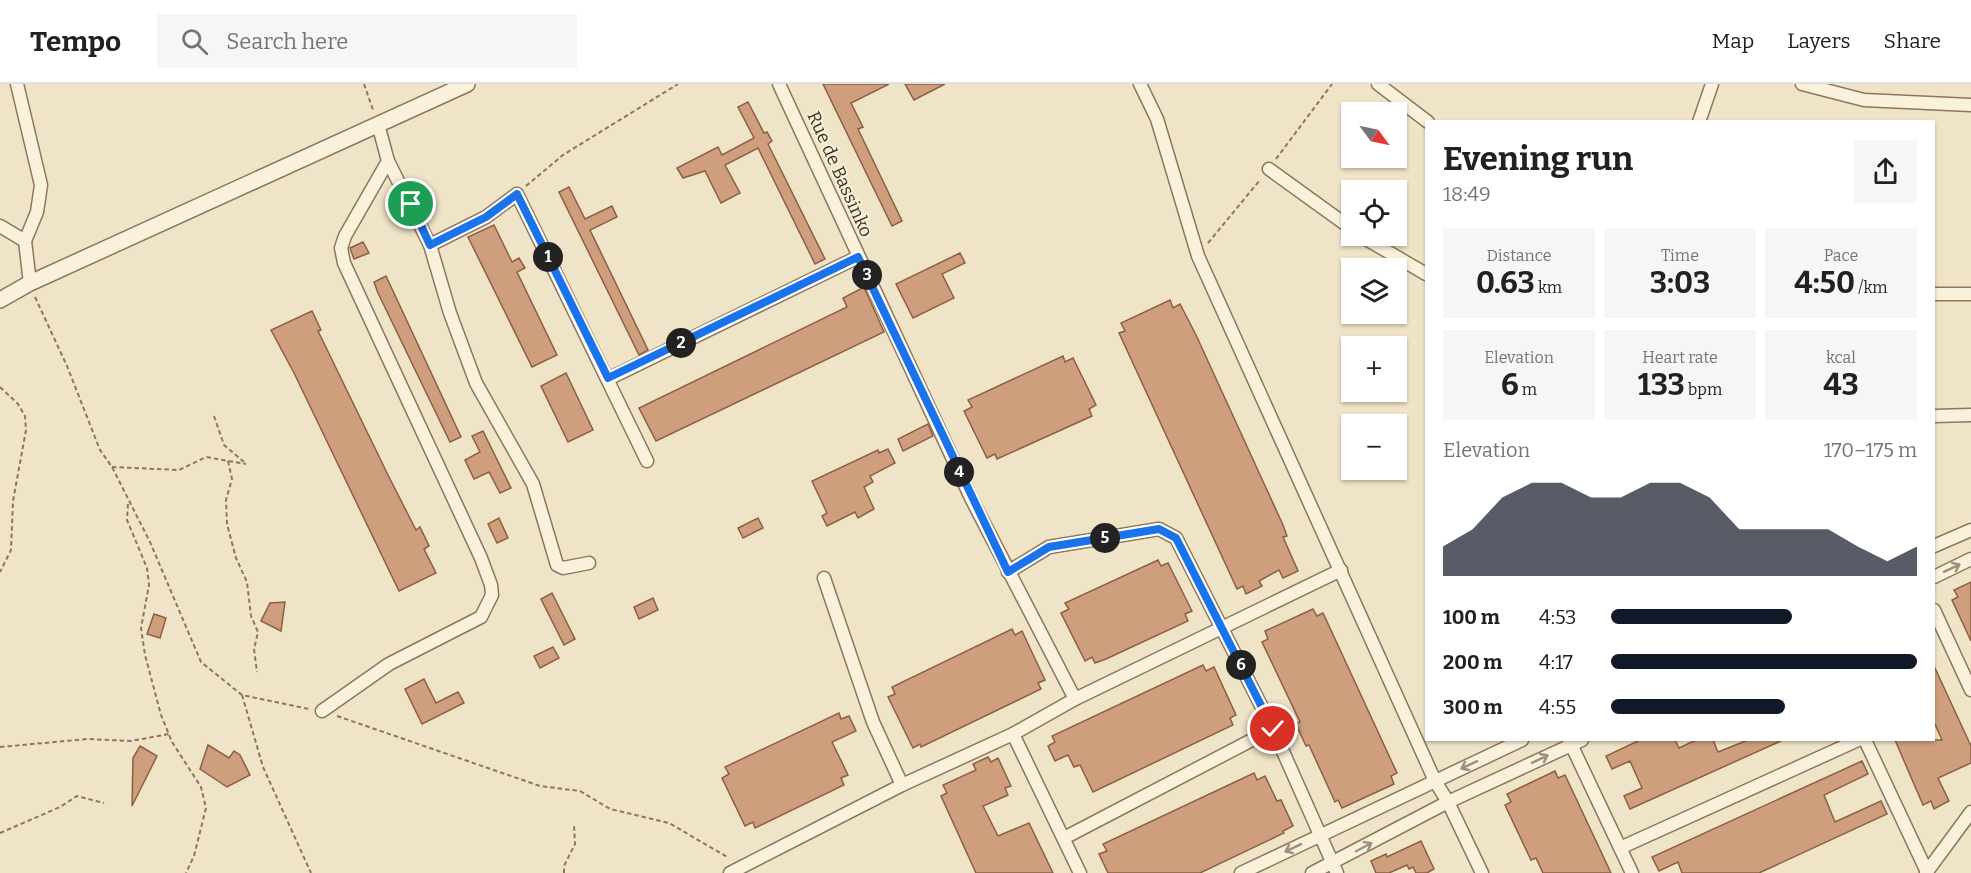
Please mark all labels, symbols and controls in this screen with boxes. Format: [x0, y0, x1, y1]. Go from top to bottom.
search box [157, 14, 577, 68]
text: Tempo [30, 25, 121, 58]
icon: search [178, 25, 211, 58]
text: Search here [226, 28, 348, 55]
text: Map [1712, 28, 1754, 54]
text: Layers [1787, 28, 1851, 54]
text: Share [1884, 28, 1941, 54]
north arrow [1341, 102, 1407, 168]
map controls [1341, 102, 1407, 480]
street label: Rue de Bassinko [802, 108, 878, 240]
text: Evening run [1443, 139, 1633, 179]
button: share [1854, 140, 1917, 203]
pin [385, 178, 436, 229]
button: locate [1341, 180, 1407, 246]
text: 18:49 [1443, 182, 1491, 206]
icon: arrive [394, 187, 427, 220]
pin: 1 [533, 242, 563, 272]
text: Distance [1487, 246, 1551, 265]
text: Time [1661, 246, 1699, 265]
text: Pace [1824, 246, 1858, 265]
text: 1 [545, 247, 551, 266]
button: layers [1341, 258, 1407, 324]
pin: 3 [852, 260, 882, 290]
text: 3 [862, 265, 872, 284]
text: 0.63 [1476, 265, 1535, 301]
text: 3:03 [1650, 265, 1710, 301]
text: 4:50 [1794, 265, 1855, 301]
text: km [1535, 278, 1562, 297]
text: /km [1855, 278, 1888, 297]
pin: 2 [666, 328, 696, 358]
text: 2 [676, 333, 686, 352]
button: + [1341, 336, 1407, 402]
text: Elevation [1484, 348, 1554, 367]
text: Heart rate [1642, 348, 1718, 367]
text: kcal [1826, 348, 1856, 367]
text: 6 [1501, 367, 1519, 403]
text: 133 [1638, 367, 1685, 403]
text: 43 [1823, 367, 1859, 403]
text: m [1519, 380, 1537, 399]
text: bpm [1685, 380, 1722, 399]
button: − [1341, 414, 1407, 480]
text: Elevation [1443, 438, 1530, 462]
text: 170–175 m [1824, 438, 1917, 462]
pin: 4 [944, 457, 974, 487]
text: 4 [954, 462, 964, 481]
pin: 5 [1090, 523, 1120, 553]
text: 5 [1101, 528, 1109, 547]
one-way arrow [1943, 561, 1961, 573]
text: 100 m [1443, 605, 1500, 629]
text: 4:53 [1539, 605, 1577, 629]
pin: 6 [1226, 650, 1256, 680]
text: 200 m [1443, 650, 1502, 674]
text: 4:17 [1539, 650, 1573, 674]
text: 6 [1236, 655, 1246, 674]
text: 300 m [1443, 695, 1503, 719]
text: 4:55 [1539, 695, 1576, 719]
pin [1247, 703, 1298, 754]
icon: check [1256, 712, 1289, 745]
one-way arrow [1530, 753, 1548, 765]
one-way arrow [1461, 759, 1479, 771]
one-way arrow [1355, 840, 1373, 852]
one-way arrow [1285, 843, 1303, 855]

